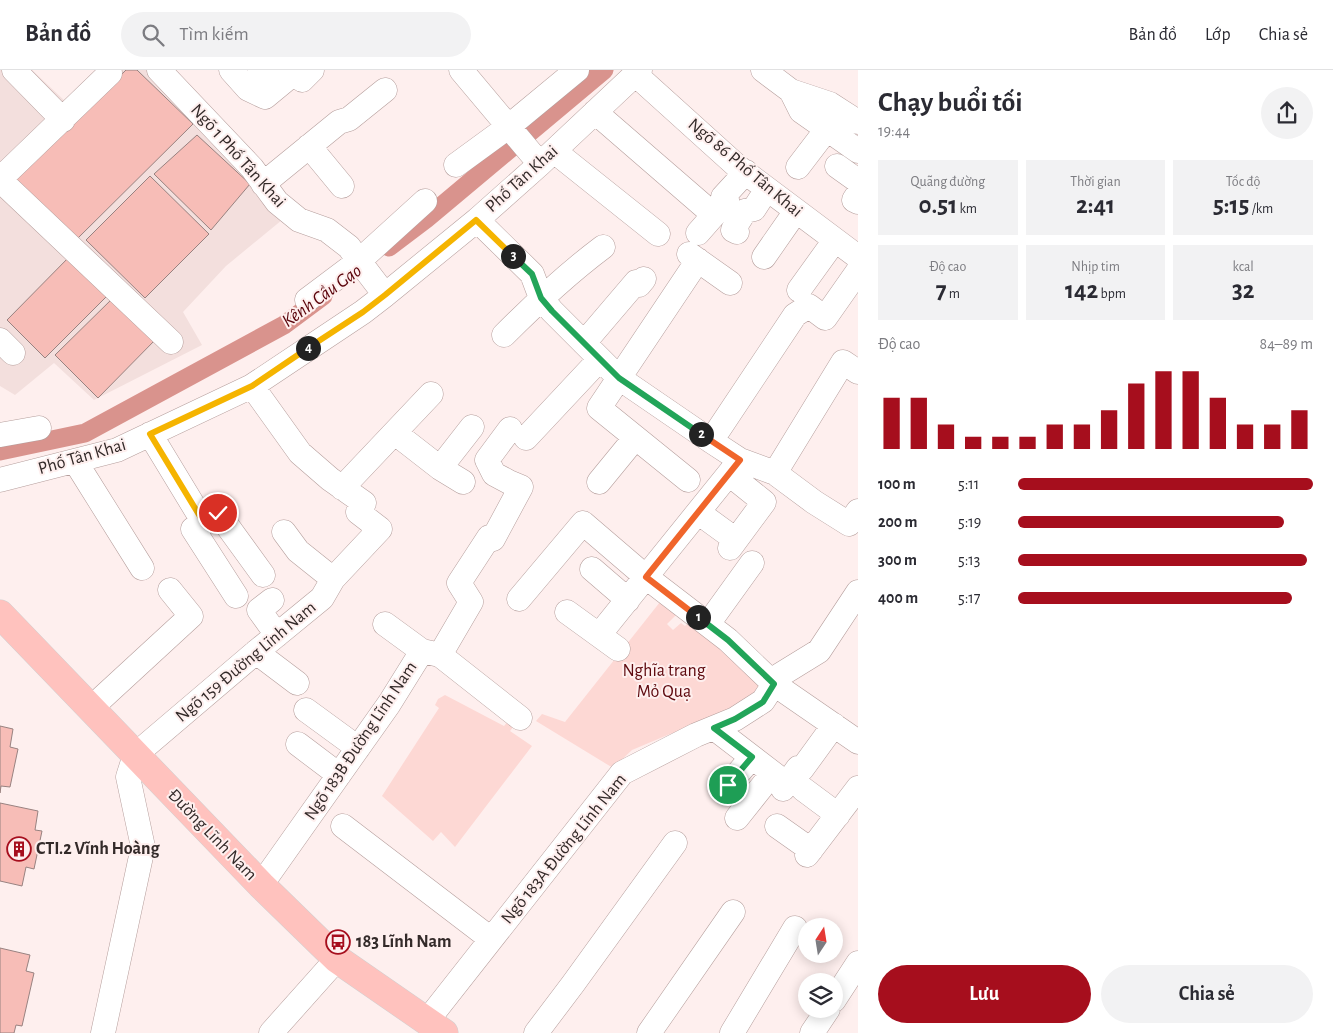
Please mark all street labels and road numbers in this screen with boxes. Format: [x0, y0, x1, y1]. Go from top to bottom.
street label: Ngõ 1 Phố Tân Khai [187, 100, 290, 211]
street label: Ngõ 86 Phố Tân Khai [685, 114, 806, 221]
street label: Phố Tân Khai [482, 141, 562, 216]
street label: Phố Tân Khai [36, 435, 128, 478]
street label: Ngõ 159 Đường Lĩnh Nam [172, 598, 320, 726]
street label: Ngõ 183B Đường Lĩnh Nam [301, 659, 421, 823]
street label: Ngõ 183A Đường Lĩnh Nam [498, 771, 630, 927]
street label: Đường Lĩnh Nam [164, 786, 260, 884]

